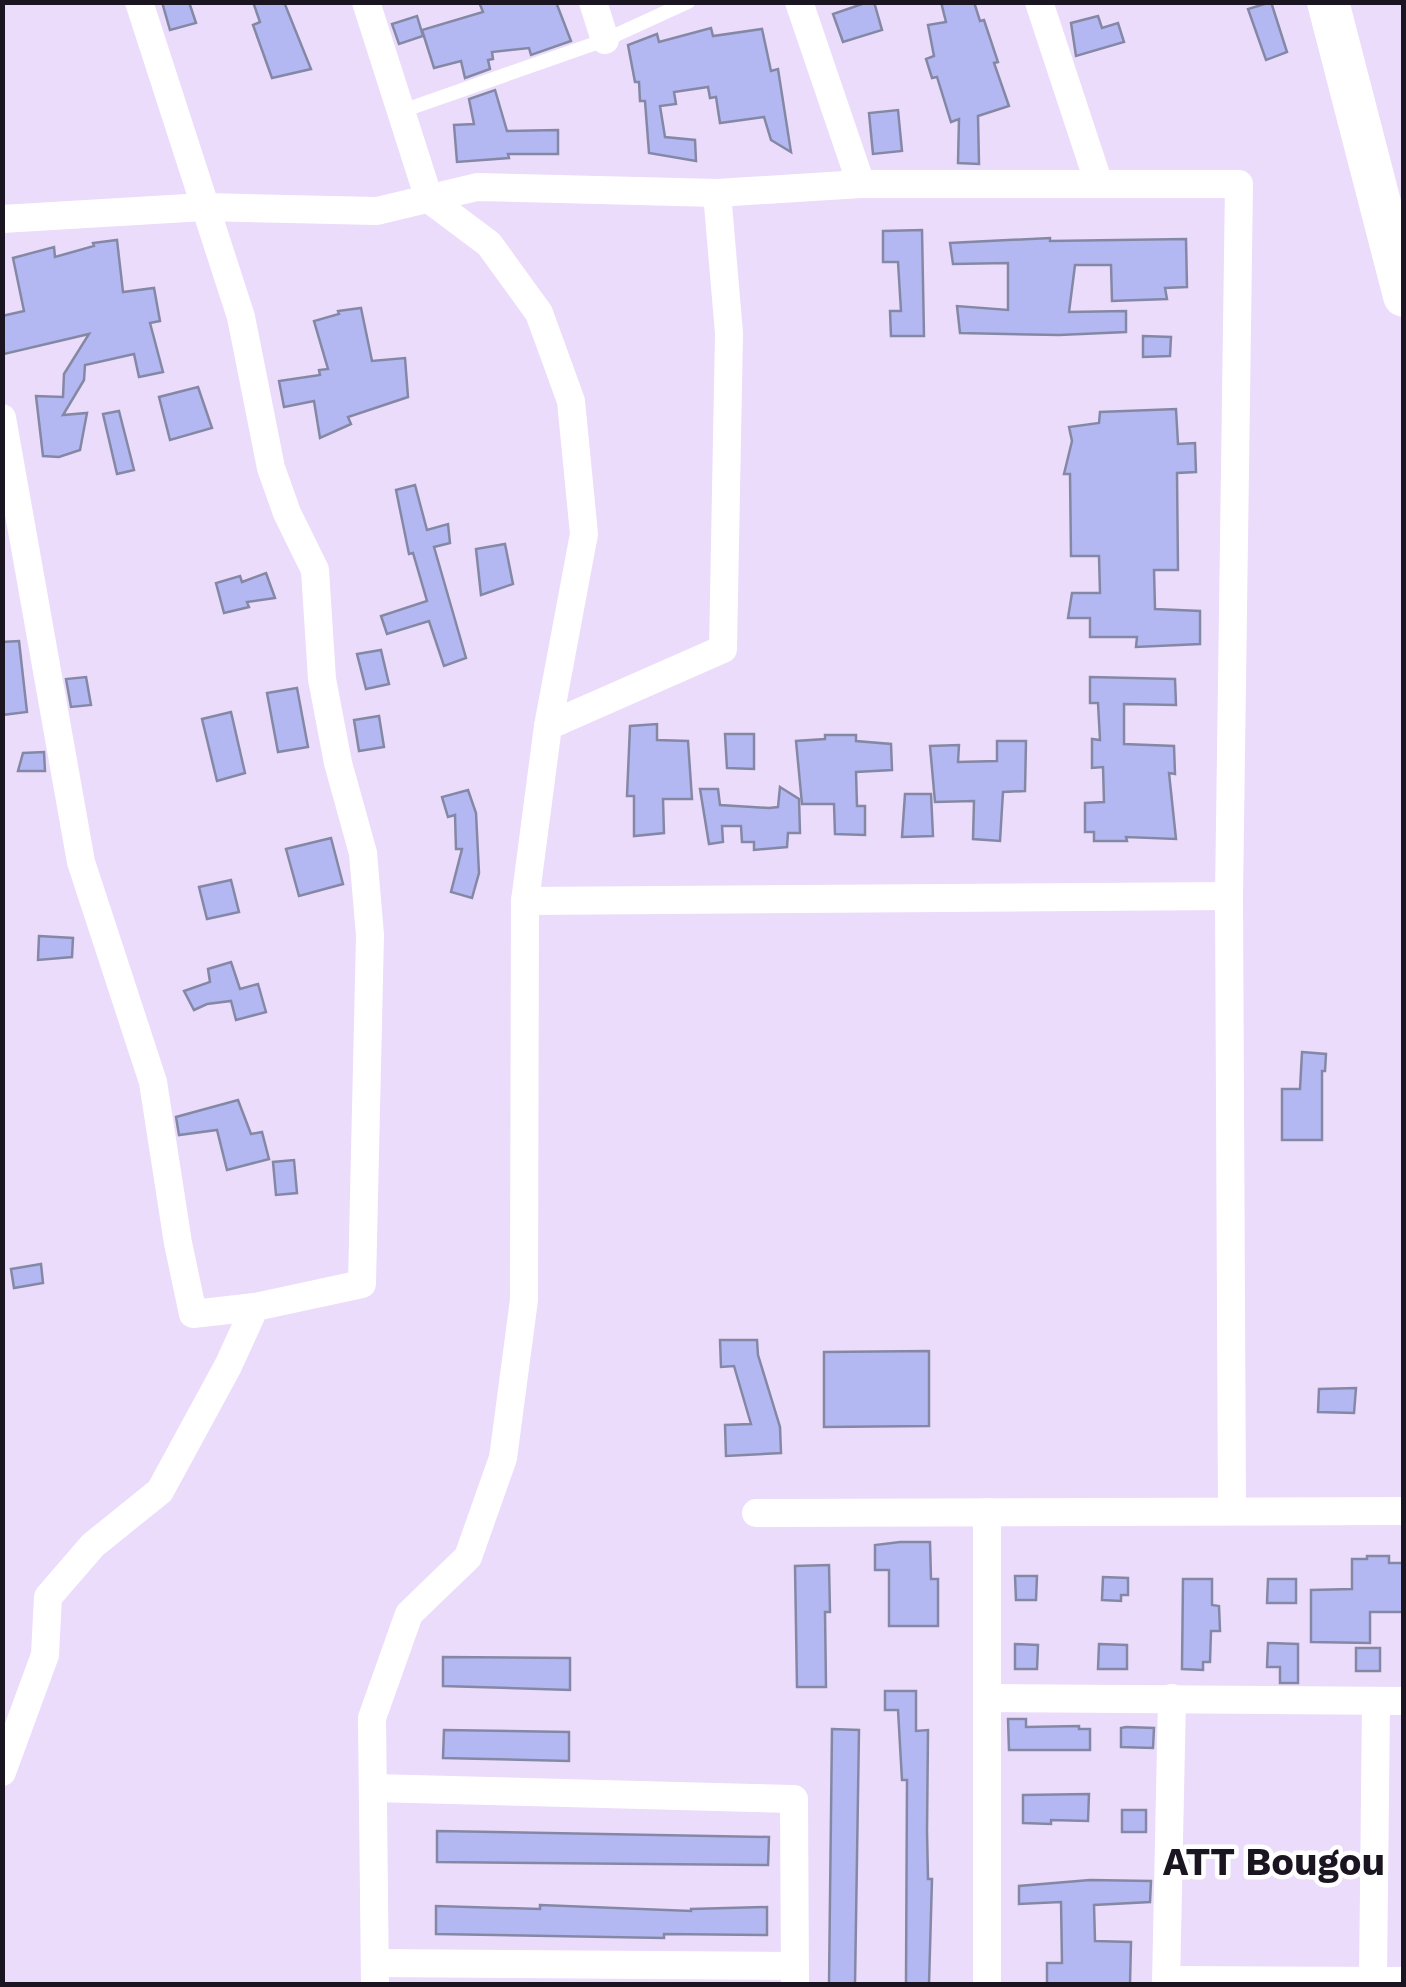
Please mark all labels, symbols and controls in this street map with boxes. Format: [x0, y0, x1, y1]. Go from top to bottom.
district label: ATT Bougou [1163, 1840, 1385, 1884]

